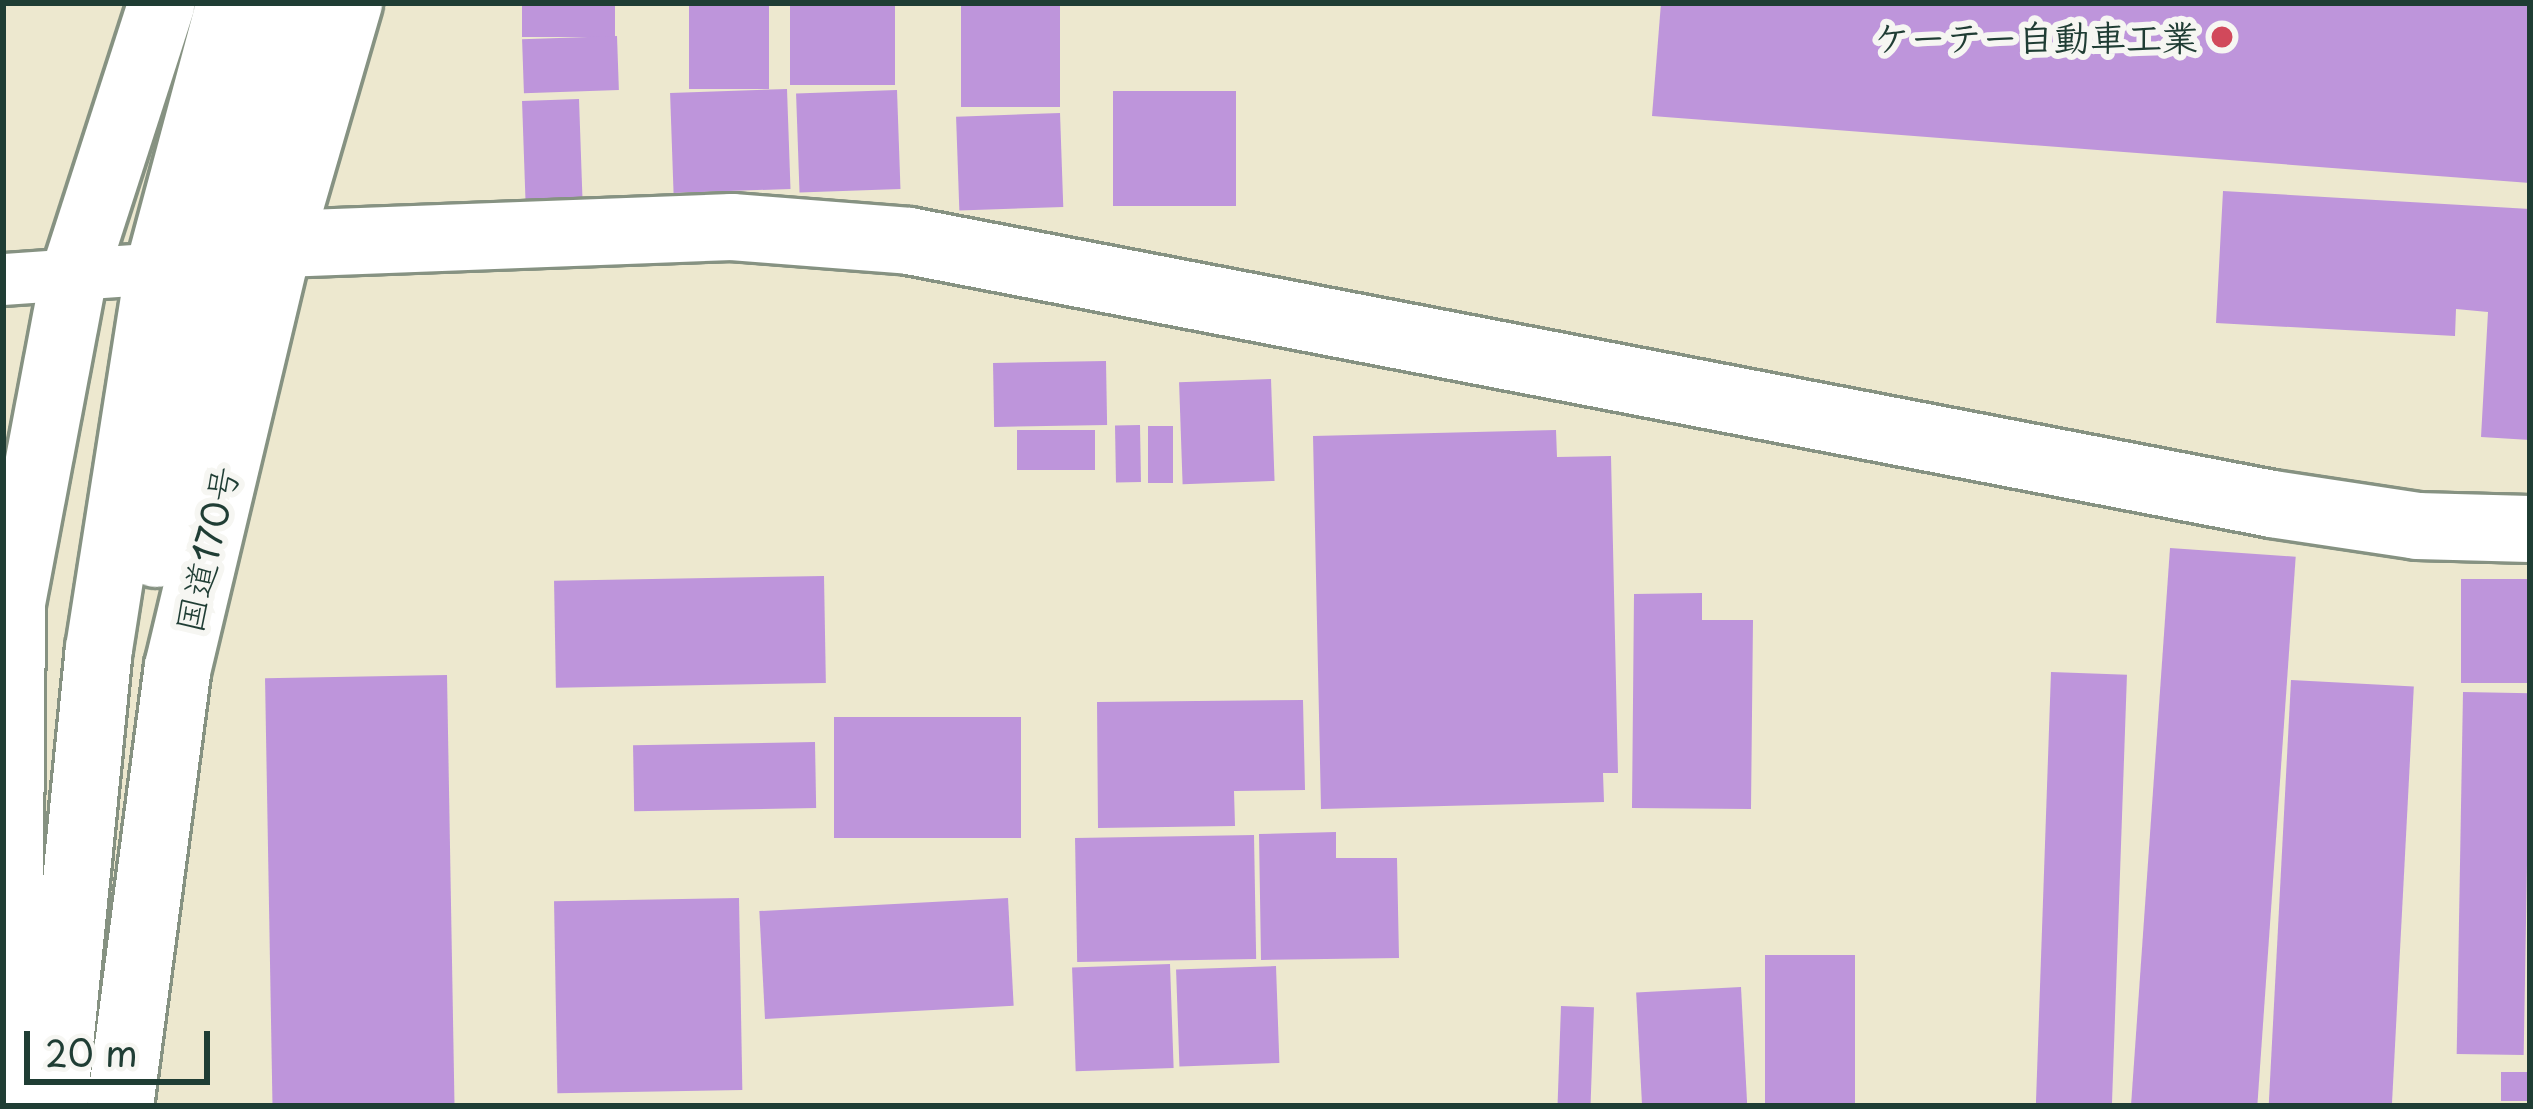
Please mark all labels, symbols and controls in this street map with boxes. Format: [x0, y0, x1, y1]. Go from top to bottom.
place label: ケーテー自動車工業 [1874, 15, 2198, 59]
marker: ケーテー自動車工業 [2209, 24, 2235, 50]
street label: 国道170号 [166, 461, 246, 637]
scale bar [30, 1007, 216, 1081]
text: 20 m [45, 1025, 138, 1079]

